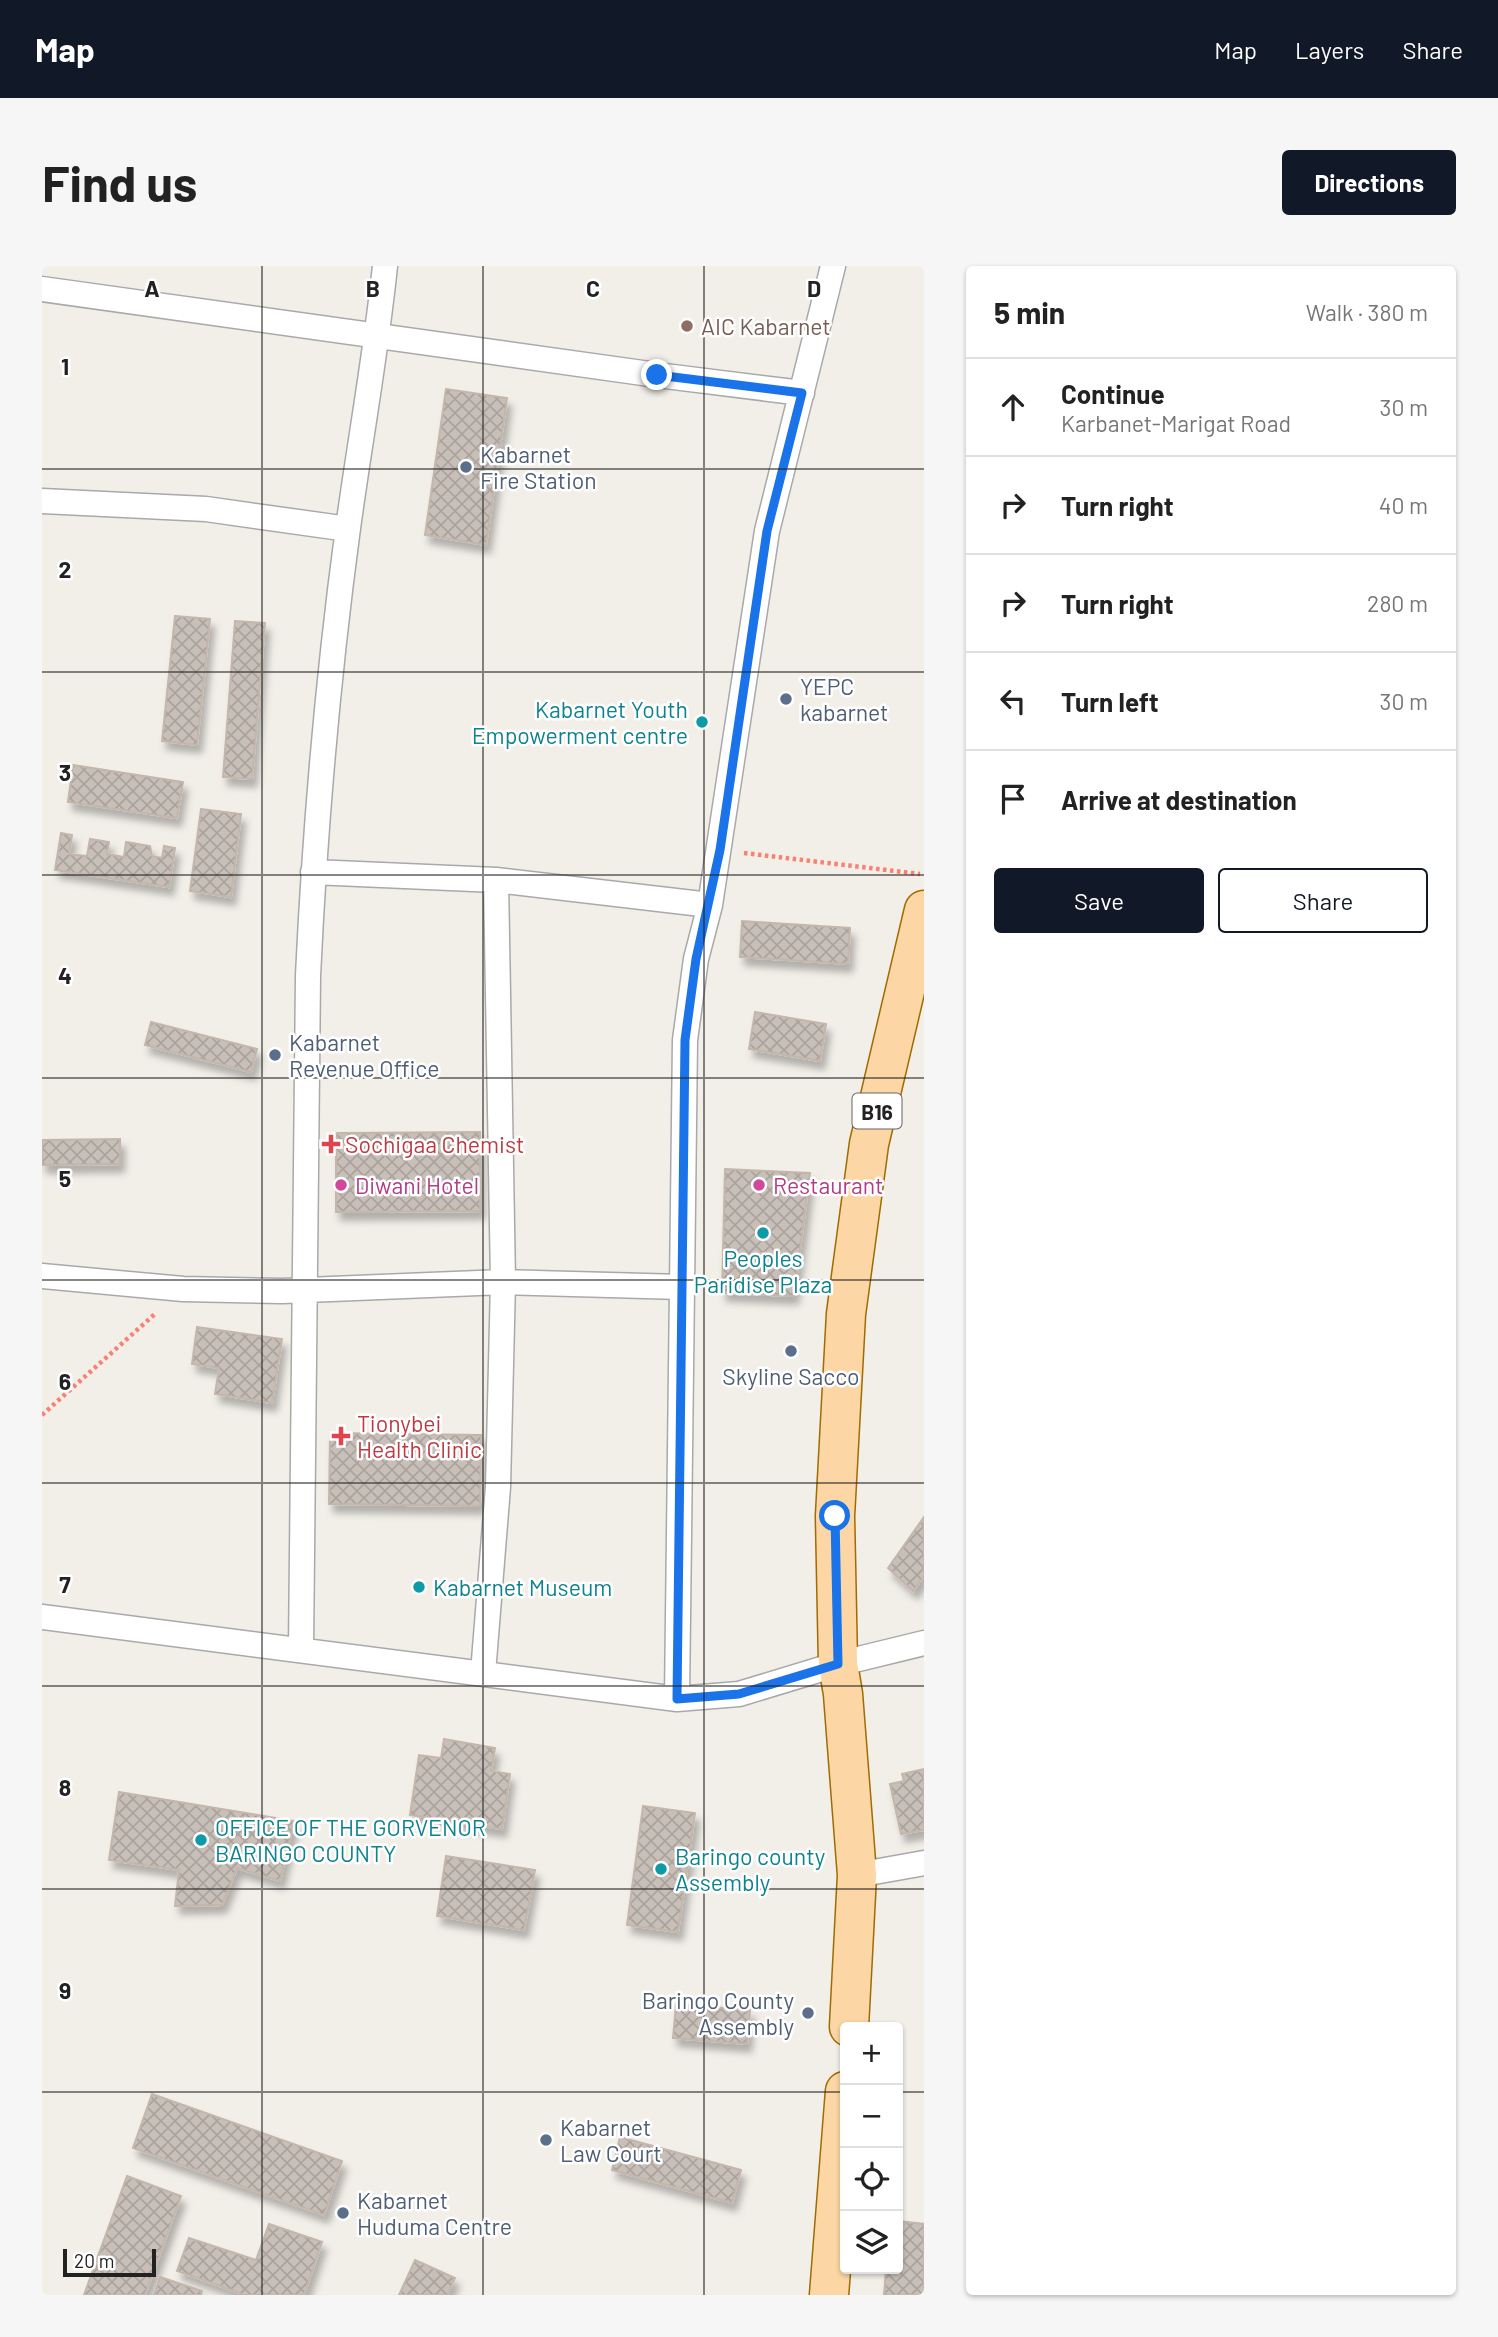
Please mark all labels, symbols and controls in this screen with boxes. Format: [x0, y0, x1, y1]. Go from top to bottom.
text: Map [35, 29, 95, 69]
text: Map [1214, 35, 1257, 64]
text: Layers [1295, 35, 1364, 64]
text: Share [1402, 35, 1463, 64]
button: Directions [1282, 150, 1456, 215]
text: Find us [42, 153, 197, 212]
text: A [144, 274, 160, 302]
text: B [366, 274, 380, 302]
text: C [586, 274, 600, 302]
text: D [807, 274, 821, 302]
text: 5 min [994, 294, 1065, 330]
text: Walk · 380 m [1306, 298, 1428, 326]
place label: AIC Kabarnet [701, 312, 831, 340]
marker: AIC Kabarnet [679, 318, 695, 334]
text: 1 [61, 352, 69, 380]
route end [641, 359, 672, 390]
text: Continue [1061, 378, 1165, 409]
icon: ahead [994, 388, 1032, 426]
text: 30 m [1380, 393, 1428, 421]
text: Karbanet-Marigat Road [1061, 409, 1291, 437]
place label: Kabarnet Fire Station [480, 440, 597, 494]
marker: Kabarnet Fire Station [458, 459, 474, 475]
icon: right [994, 486, 1032, 524]
text: Turn right [1061, 490, 1174, 521]
text: 40 m [1379, 491, 1428, 519]
text: 2 [59, 555, 71, 583]
icon: right [994, 584, 1032, 622]
text: Turn right [1061, 588, 1174, 619]
text: 280 m [1367, 589, 1428, 617]
place label: YEPC kabarnet [800, 672, 888, 726]
icon: left [994, 682, 1032, 720]
text: Turn left [1061, 686, 1159, 717]
text: 30 m [1380, 687, 1428, 715]
marker: YEPC kabarnet [778, 691, 794, 707]
place label: Kabarnet Youth Empowerment centre [472, 695, 688, 749]
marker: Kabarnet Youth Empowerment centre [694, 714, 710, 730]
text: 3 [59, 758, 71, 786]
icon: arrive [994, 780, 1032, 818]
text: Arrive at destination [1061, 784, 1297, 815]
button: Save [994, 868, 1204, 933]
button: Share [1218, 868, 1428, 933]
text: 4 [58, 961, 72, 989]
place label: Kabarnet Revenue Office [289, 1028, 439, 1082]
marker: Kabarnet Revenue Office [267, 1047, 283, 1063]
road number: B16 [852, 1094, 902, 1128]
place label: Sochigaa Chemist [345, 1130, 524, 1158]
marker: Sochigaa Chemist [323, 1136, 339, 1152]
text: 5 [59, 1164, 71, 1192]
place label: Diwani Hotel [355, 1171, 479, 1199]
place label: Restaurant [773, 1171, 883, 1199]
marker: Diwani Hotel [333, 1177, 349, 1193]
marker: Restaurant [751, 1177, 767, 1193]
marker: Peoples Paridise Plaza [755, 1225, 771, 1241]
place label: Peoples Paridise Plaza [694, 1244, 832, 1298]
marker: Skyline Sacco [783, 1343, 799, 1359]
place label: Skyline Sacco [722, 1362, 860, 1390]
text: 6 [59, 1367, 71, 1395]
place label: Tionybei Health Clinic [357, 1409, 482, 1463]
marker: Tionybei Health Clinic [331, 1426, 351, 1446]
route start [819, 1500, 850, 1531]
text: 7 [59, 1570, 71, 1598]
place label: Kabarnet Museum [433, 1573, 612, 1601]
marker: Kabarnet Museum [411, 1579, 427, 1595]
text: 8 [59, 1773, 71, 1801]
place label: OFFICE OF THE GORVENOR BARINGO COUNTY [215, 1813, 486, 1867]
marker: OFFICE OF THE GORVENOR BARINGO COUNTY [193, 1832, 209, 1848]
place label: Baringo county Assembly [675, 1842, 826, 1896]
marker: Baringo county Assembly [653, 1861, 669, 1877]
text: 9 [59, 1976, 71, 2004]
place label: Baringo County Assembly [642, 1986, 794, 2040]
marker: Baringo County Assembly [800, 2005, 816, 2021]
map controls [840, 2022, 903, 2274]
button: + [840, 2022, 903, 2085]
button: − [840, 2085, 903, 2148]
place label: Kabarnet Law Court [560, 2113, 662, 2167]
marker: Kabarnet Law Court [538, 2132, 554, 2148]
button: locate [840, 2148, 903, 2211]
place label: Kabarnet Huduma Centre [357, 2186, 512, 2240]
marker: Kabarnet Huduma Centre [335, 2205, 351, 2221]
button: layers [840, 2211, 903, 2274]
scale bar [63, 2246, 156, 2278]
text: 20 m [74, 2249, 114, 2272]

